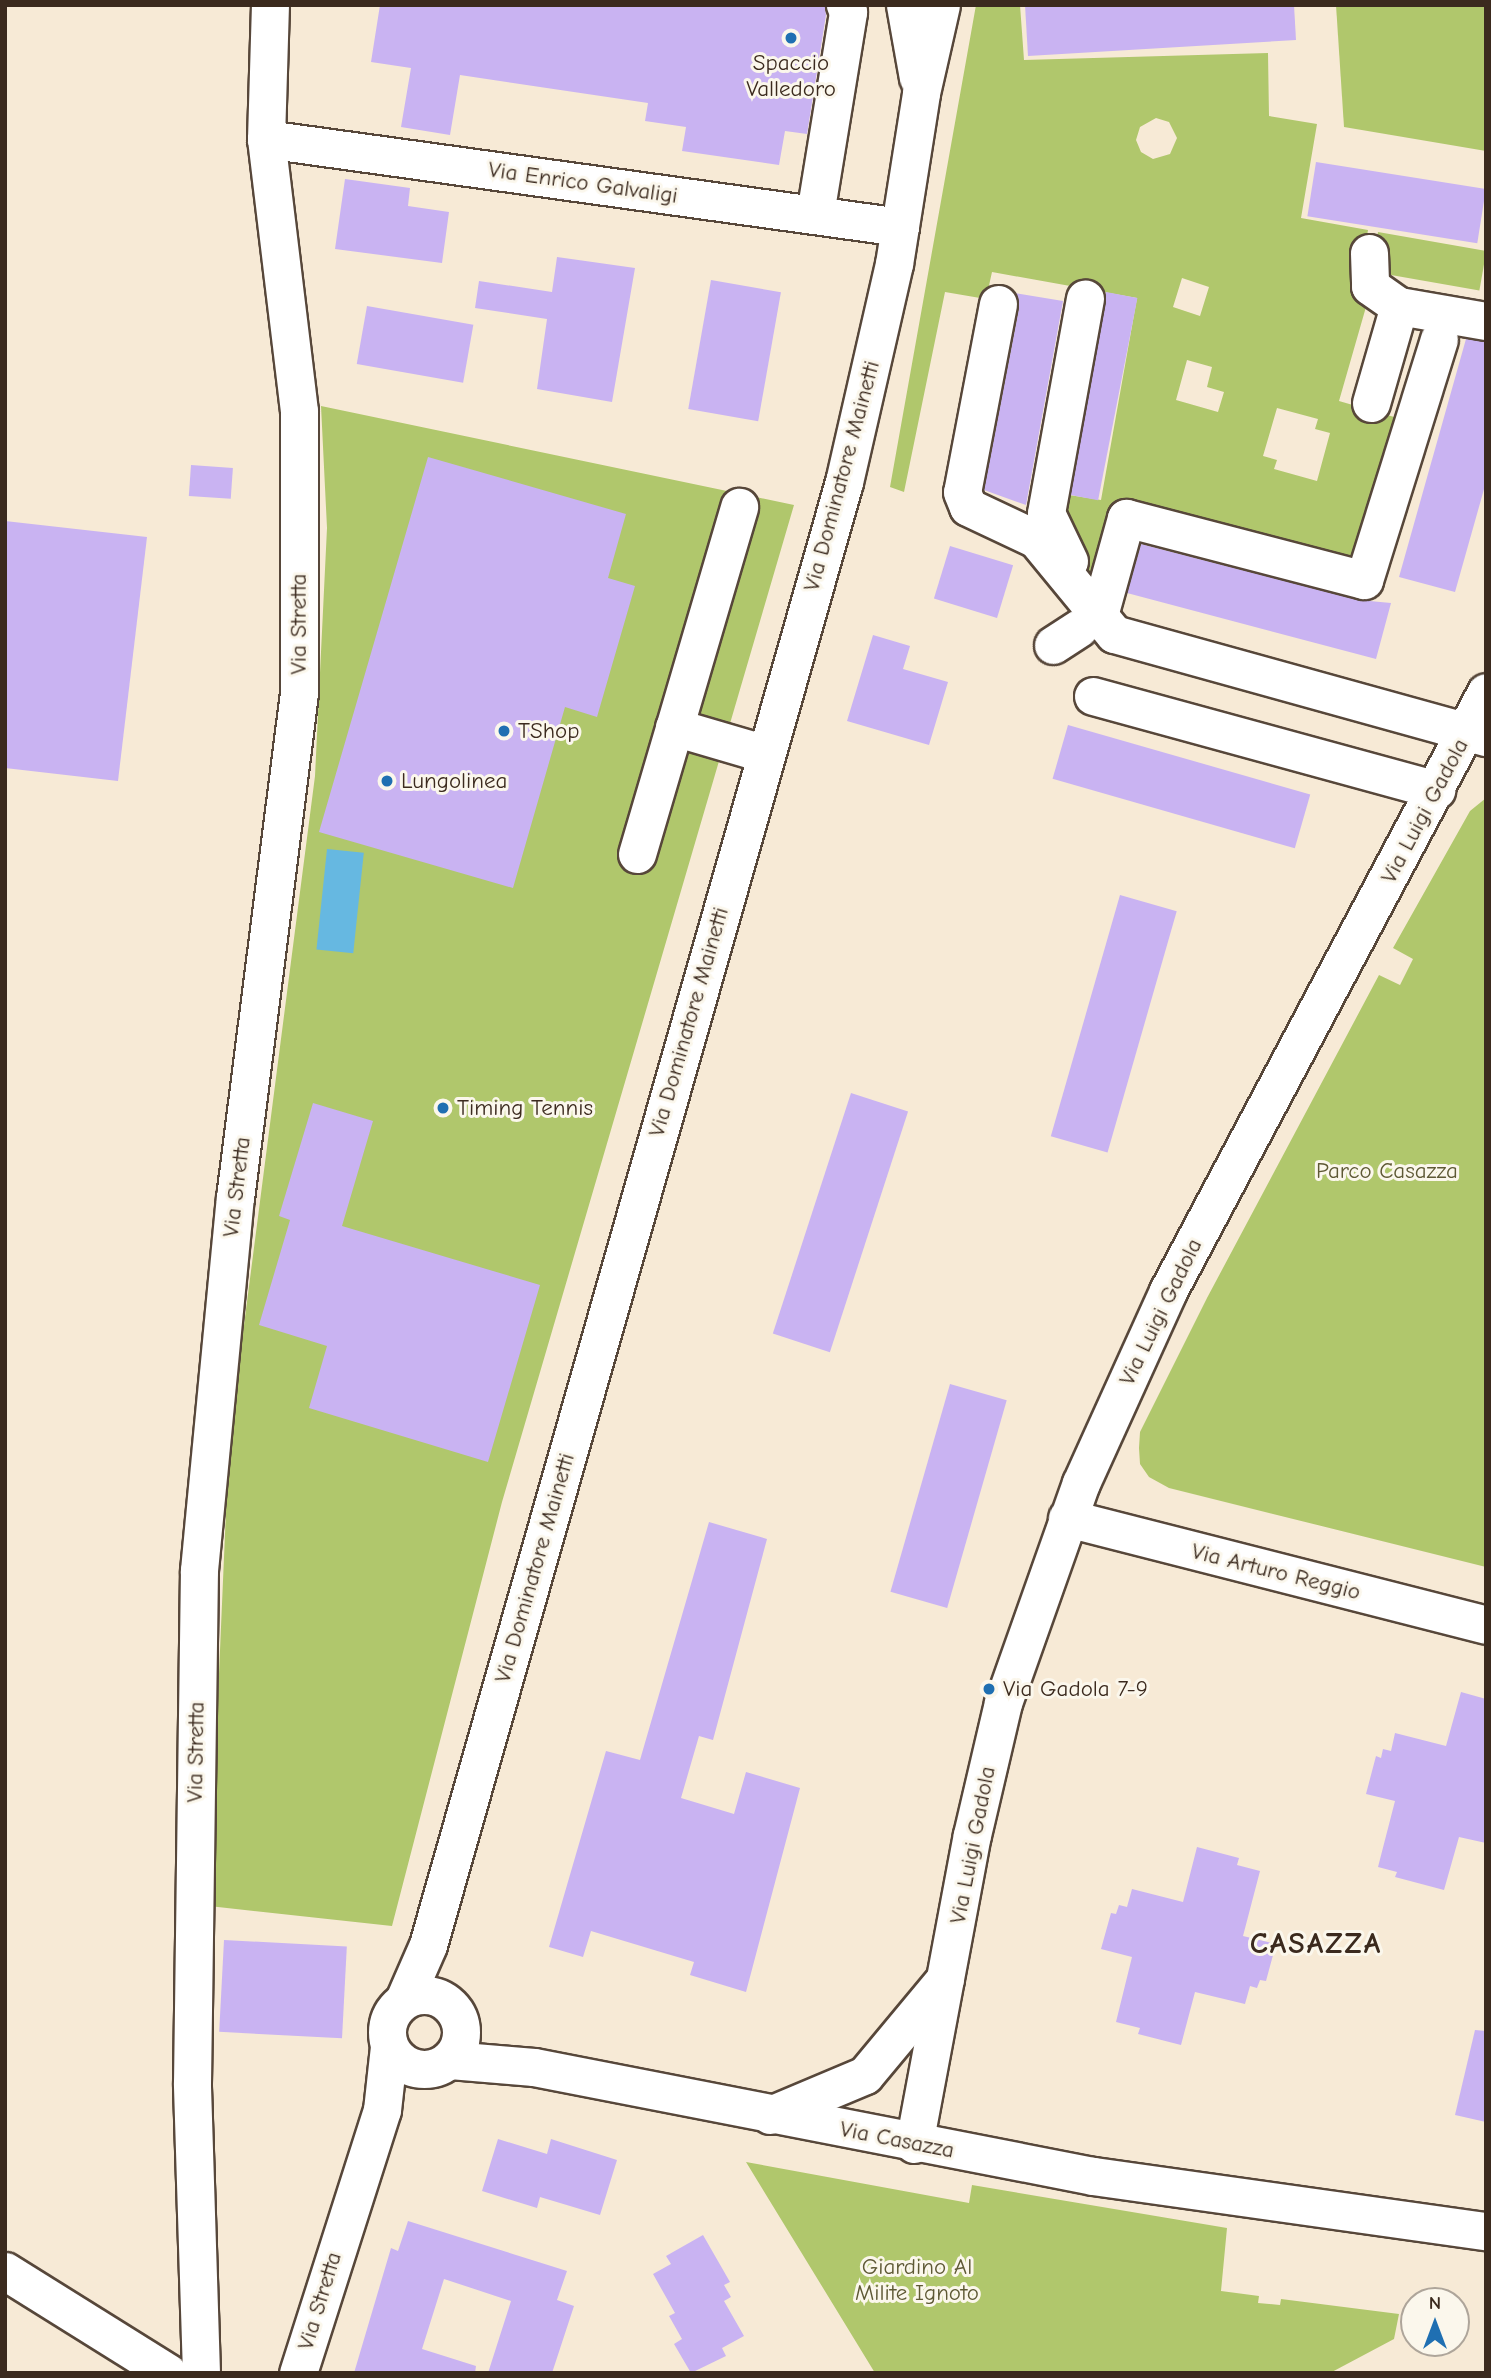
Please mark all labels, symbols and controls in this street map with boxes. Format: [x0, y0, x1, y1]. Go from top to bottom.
marker: Spaccio Valledoro [783, 30, 799, 46]
place label: Spaccio Valledoro [746, 49, 836, 103]
street label: Via Enrico Galvaligi [486, 156, 680, 210]
street label: Via Dominatore Mainetti [798, 358, 886, 594]
street label: Via Stretta [285, 574, 313, 674]
place label: TShop [518, 717, 579, 745]
marker: TShop [496, 723, 512, 739]
street label: Via Luigi Gadola [1375, 734, 1475, 888]
place label: Lungolinea [401, 767, 507, 795]
marker: Lungolinea [379, 773, 395, 789]
street label: Via Dominatore Mainetti [643, 904, 735, 1140]
place label: Timing Tennis [457, 1094, 593, 1122]
marker: Timing Tennis [435, 1100, 451, 1116]
street label: Via Stretta [217, 1135, 257, 1239]
park label: Parco Casazza [1316, 1157, 1458, 1185]
street label: Via Luigi Gadola [1114, 1234, 1208, 1390]
street label: Via Dominatore Mainetti [489, 1450, 581, 1686]
street label: Via Arturo Reggio [1189, 1538, 1363, 1606]
place label: Via Gadola 7-9 [1003, 1675, 1148, 1703]
marker: Via Gadola 7-9 [981, 1681, 997, 1697]
street label: Via Stretta [181, 1701, 211, 1803]
street label: Via Luigi Gadola [944, 1764, 1002, 1926]
district label: CASAZZA [1251, 1926, 1381, 1962]
street label: Via Casazza [838, 2115, 956, 2165]
street label: Via Stretta [292, 2249, 348, 2353]
park label: Giardino Al Milite Ignoto [855, 2253, 979, 2307]
north arrow [1400, 2287, 1470, 2357]
text: N [1429, 2292, 1441, 2314]

